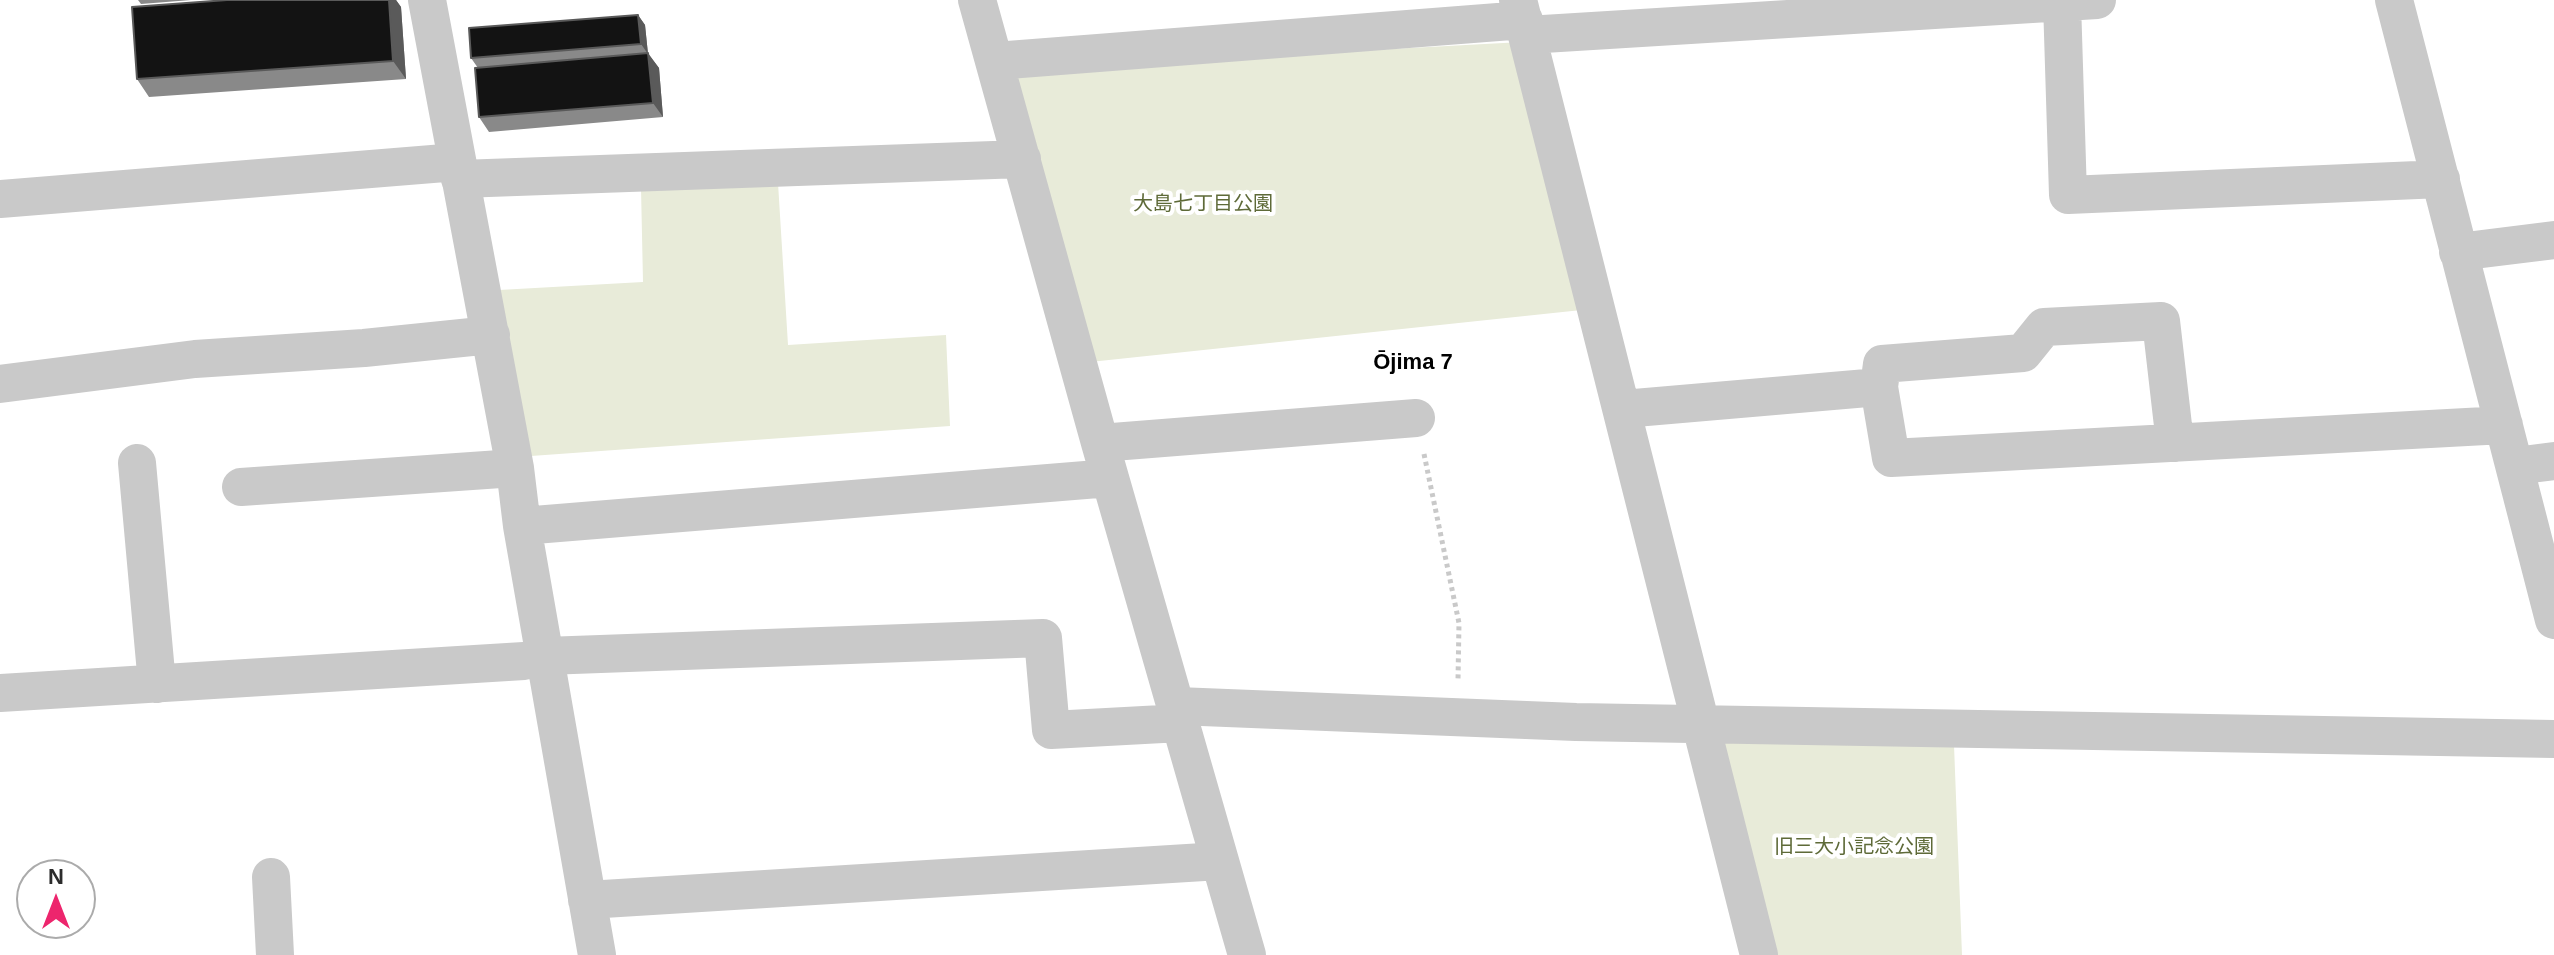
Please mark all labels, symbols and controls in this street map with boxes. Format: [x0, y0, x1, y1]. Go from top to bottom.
park label: 大島七丁目公園 [1133, 192, 1273, 216]
district label: Ōjima 7 [1373, 350, 1453, 376]
park label: 旧三大小記念公園 [1774, 835, 1934, 859]
north arrow [16, 859, 96, 939]
text: N [48, 864, 64, 889]

